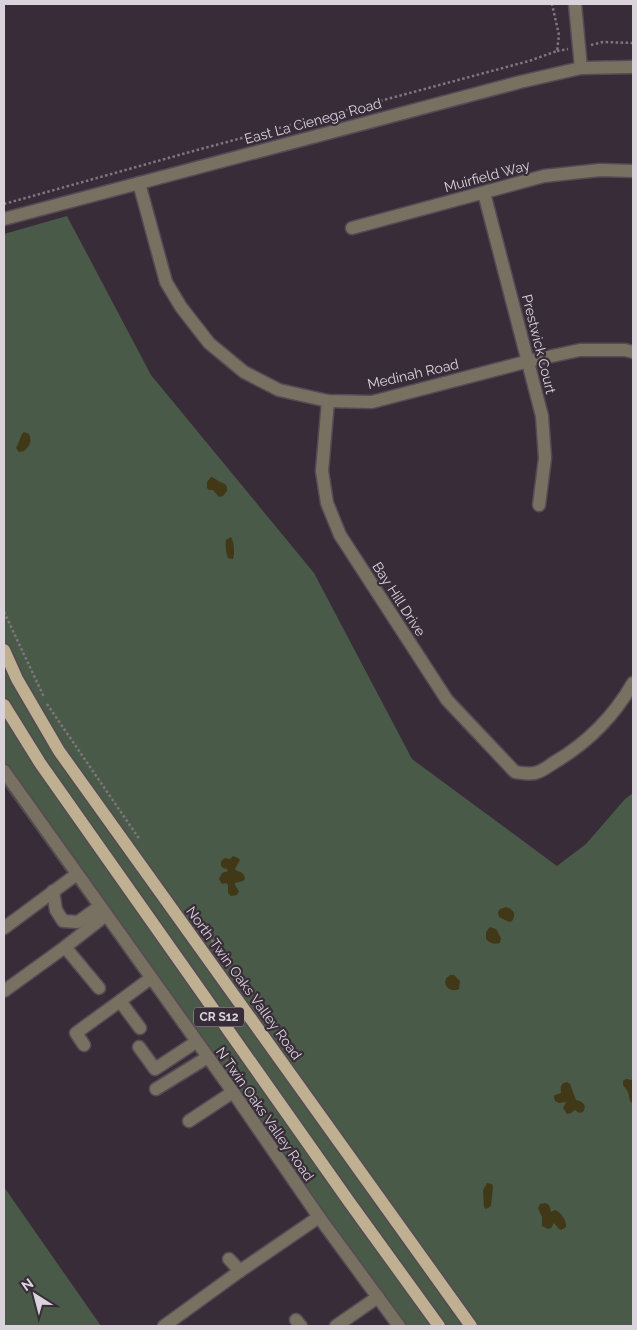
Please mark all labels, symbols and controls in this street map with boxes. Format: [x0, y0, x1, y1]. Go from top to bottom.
street label: East La Cienega Road [243, 95, 383, 147]
street label: Muirfield Way [442, 157, 532, 195]
street label: Prestwick Court [519, 293, 559, 396]
street label: Medinah Road [366, 356, 460, 392]
street label: Bay Hill Drive [369, 559, 429, 639]
street label: North Twin Oaks Valley Road [183, 903, 305, 1063]
road number: CR S12 [194, 1008, 244, 1026]
street label: N Twin Oaks Valley Road [213, 1044, 317, 1184]
north arrow [10, 1270, 60, 1320]
text: N [18, 1275, 36, 1294]

